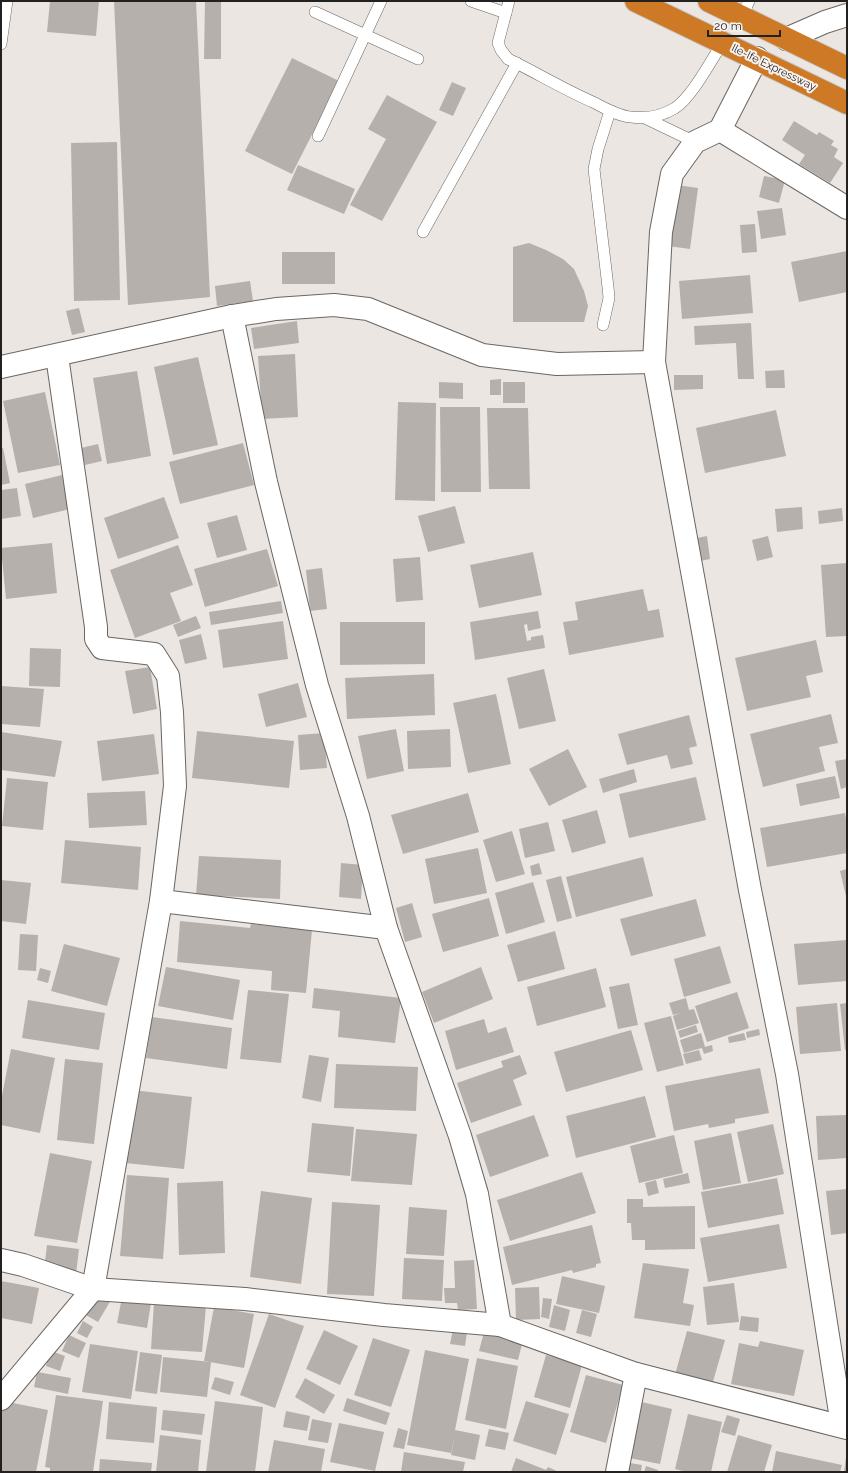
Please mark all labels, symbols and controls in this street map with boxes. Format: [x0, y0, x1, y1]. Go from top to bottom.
scale bar [708, 12, 780, 38]
text: 20 m [714, 19, 742, 33]
street label: Ile-Ife Expressway [729, 41, 818, 94]

